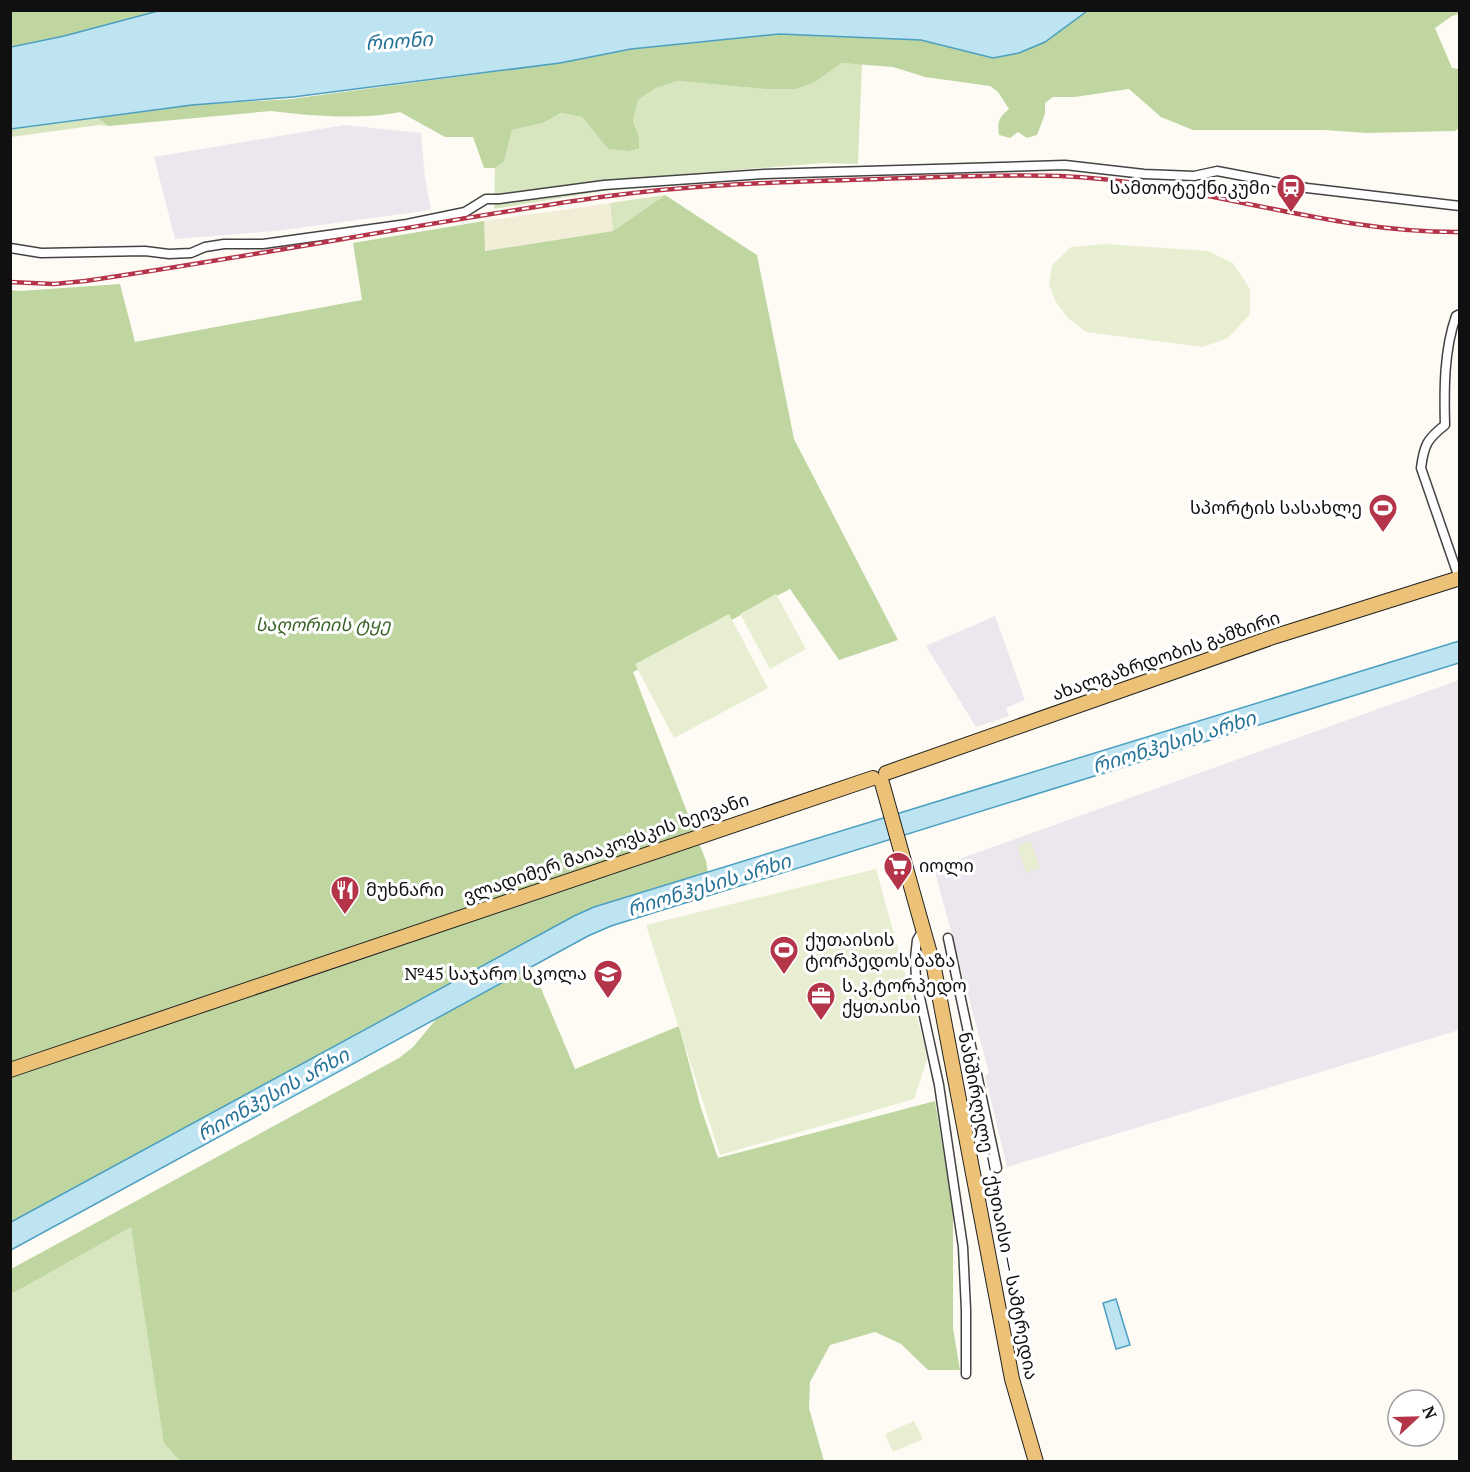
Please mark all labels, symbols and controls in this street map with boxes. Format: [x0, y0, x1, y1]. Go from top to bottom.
water label: რიონი [365, 25, 435, 56]
station icon: სამთოტექნიკუმი [1275, 172, 1307, 214]
place label: სამთოტექნიკუმი [1110, 175, 1270, 199]
sports icon: სპორტის სასახლე [1367, 492, 1399, 534]
place label: სპორტის სასახლე [1190, 495, 1362, 519]
street label: ახალგაზრდობის გამზირი [1048, 605, 1283, 705]
park label: საღორიის ტყე [255, 612, 391, 636]
water label: რიონჰესის არხი [1089, 703, 1260, 779]
street label: ვლადიმერ მაიაკოვსკის ხეივანი [460, 787, 752, 907]
water label: რიონჰესის არხი [624, 846, 795, 922]
supermarket icon: იოლი [882, 850, 914, 892]
place label: იოლი [919, 853, 974, 877]
restaurant icon: მუხნარი [329, 874, 361, 916]
place label: მუხნარი [366, 877, 444, 901]
place label: ქუთაისის ტორპედოს ბაზა [805, 927, 955, 972]
sports icon: ქუთაისის ტორპედოს ბაზა [768, 934, 800, 976]
school or university icon: №45 საჯარო სკოლა [592, 958, 624, 1000]
place label: №45 საჯარო სკოლა [405, 961, 587, 985]
place label: ს.კ.ტორპედო ქყთაისი [842, 973, 967, 1018]
office icon: ს.კ.ტორპედო ქყთაისი [805, 980, 837, 1022]
street label: ნახშირღელე — ქუთაისი — სამტრედია [953, 1030, 1045, 1382]
water label: რიონჰესის არხი [192, 1040, 355, 1146]
north arrow [1386, 1388, 1446, 1448]
text: N [1417, 1403, 1442, 1422]

